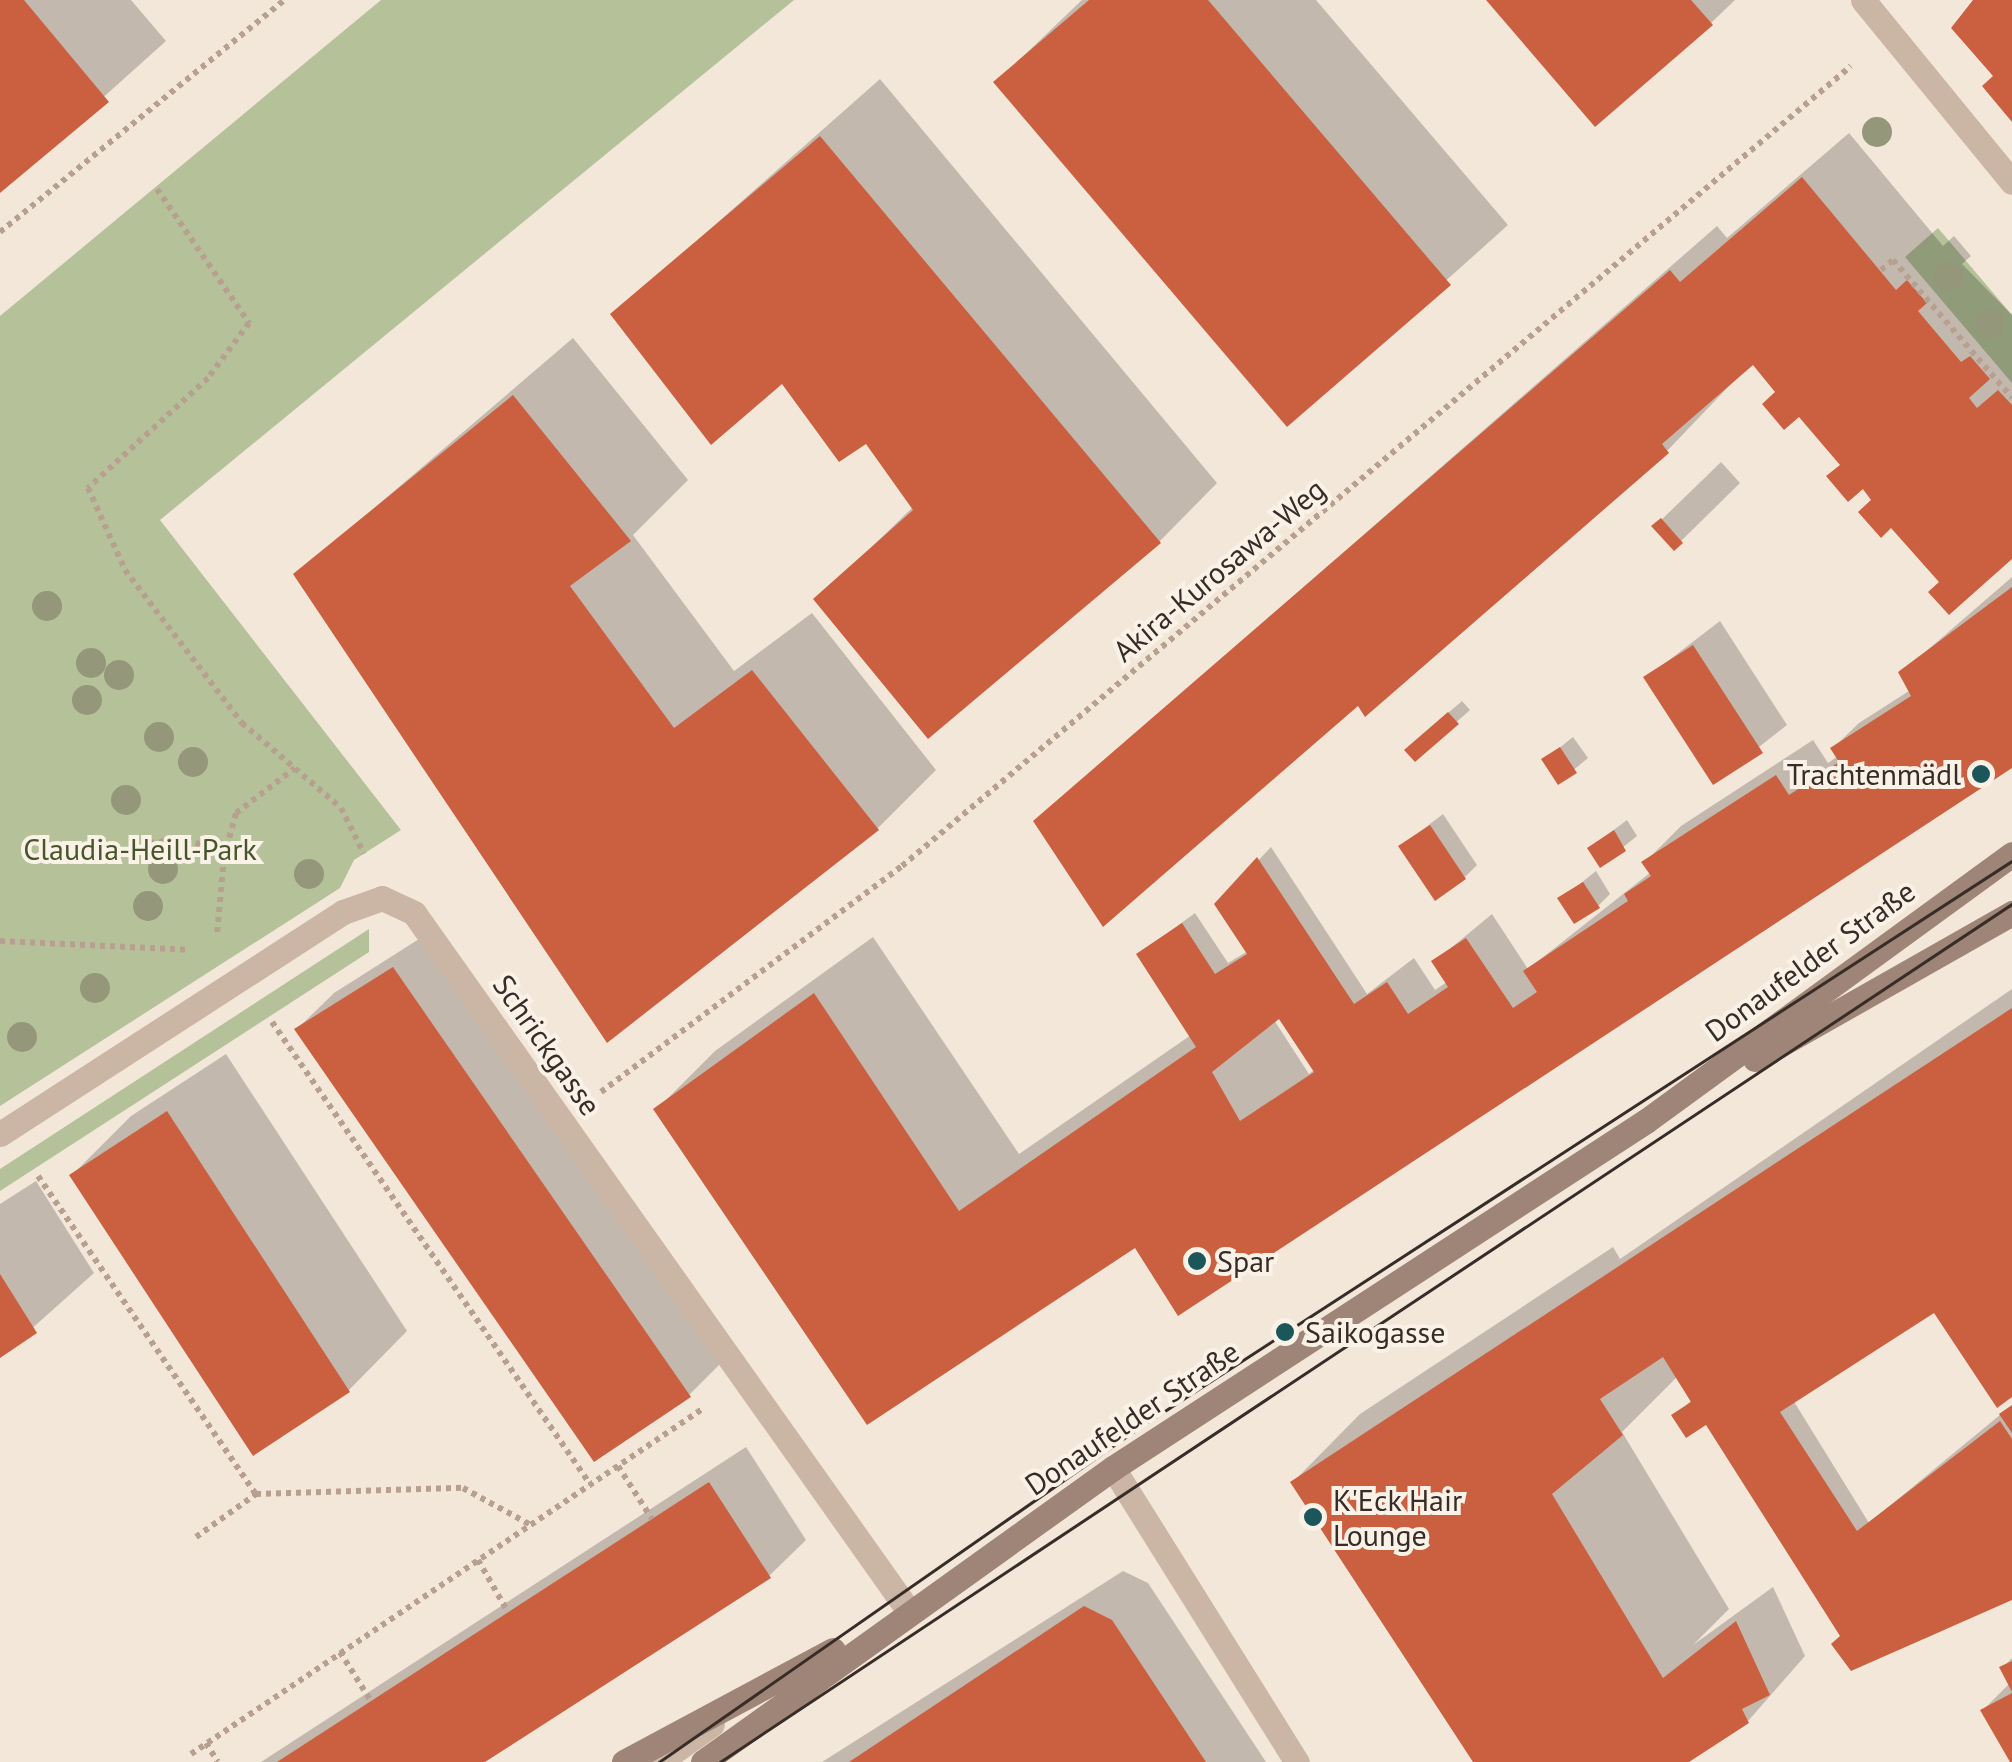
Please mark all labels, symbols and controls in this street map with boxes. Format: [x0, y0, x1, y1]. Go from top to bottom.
street label: Akira-Kurosawa-Weg [1106, 471, 1332, 669]
place label: Trachtenmädl [1787, 756, 1961, 792]
marker: Trachtenmädl [1970, 763, 1992, 785]
park label: Claudia-Heill-Park [23, 831, 257, 867]
street label: Donaufelder Straße [1698, 873, 1922, 1049]
street label: Schrickgasse [485, 968, 609, 1122]
place label: Spar [1217, 1243, 1274, 1279]
marker: Spar [1186, 1250, 1208, 1272]
place label: Saikogasse [1305, 1314, 1445, 1350]
marker: Saikogasse [1274, 1321, 1296, 1343]
street label: Donaufelder Straße [1018, 1333, 1246, 1503]
place label: K'Eck Hair Lounge [1333, 1482, 1463, 1552]
marker: K'Eck Hair Lounge [1302, 1506, 1324, 1528]

